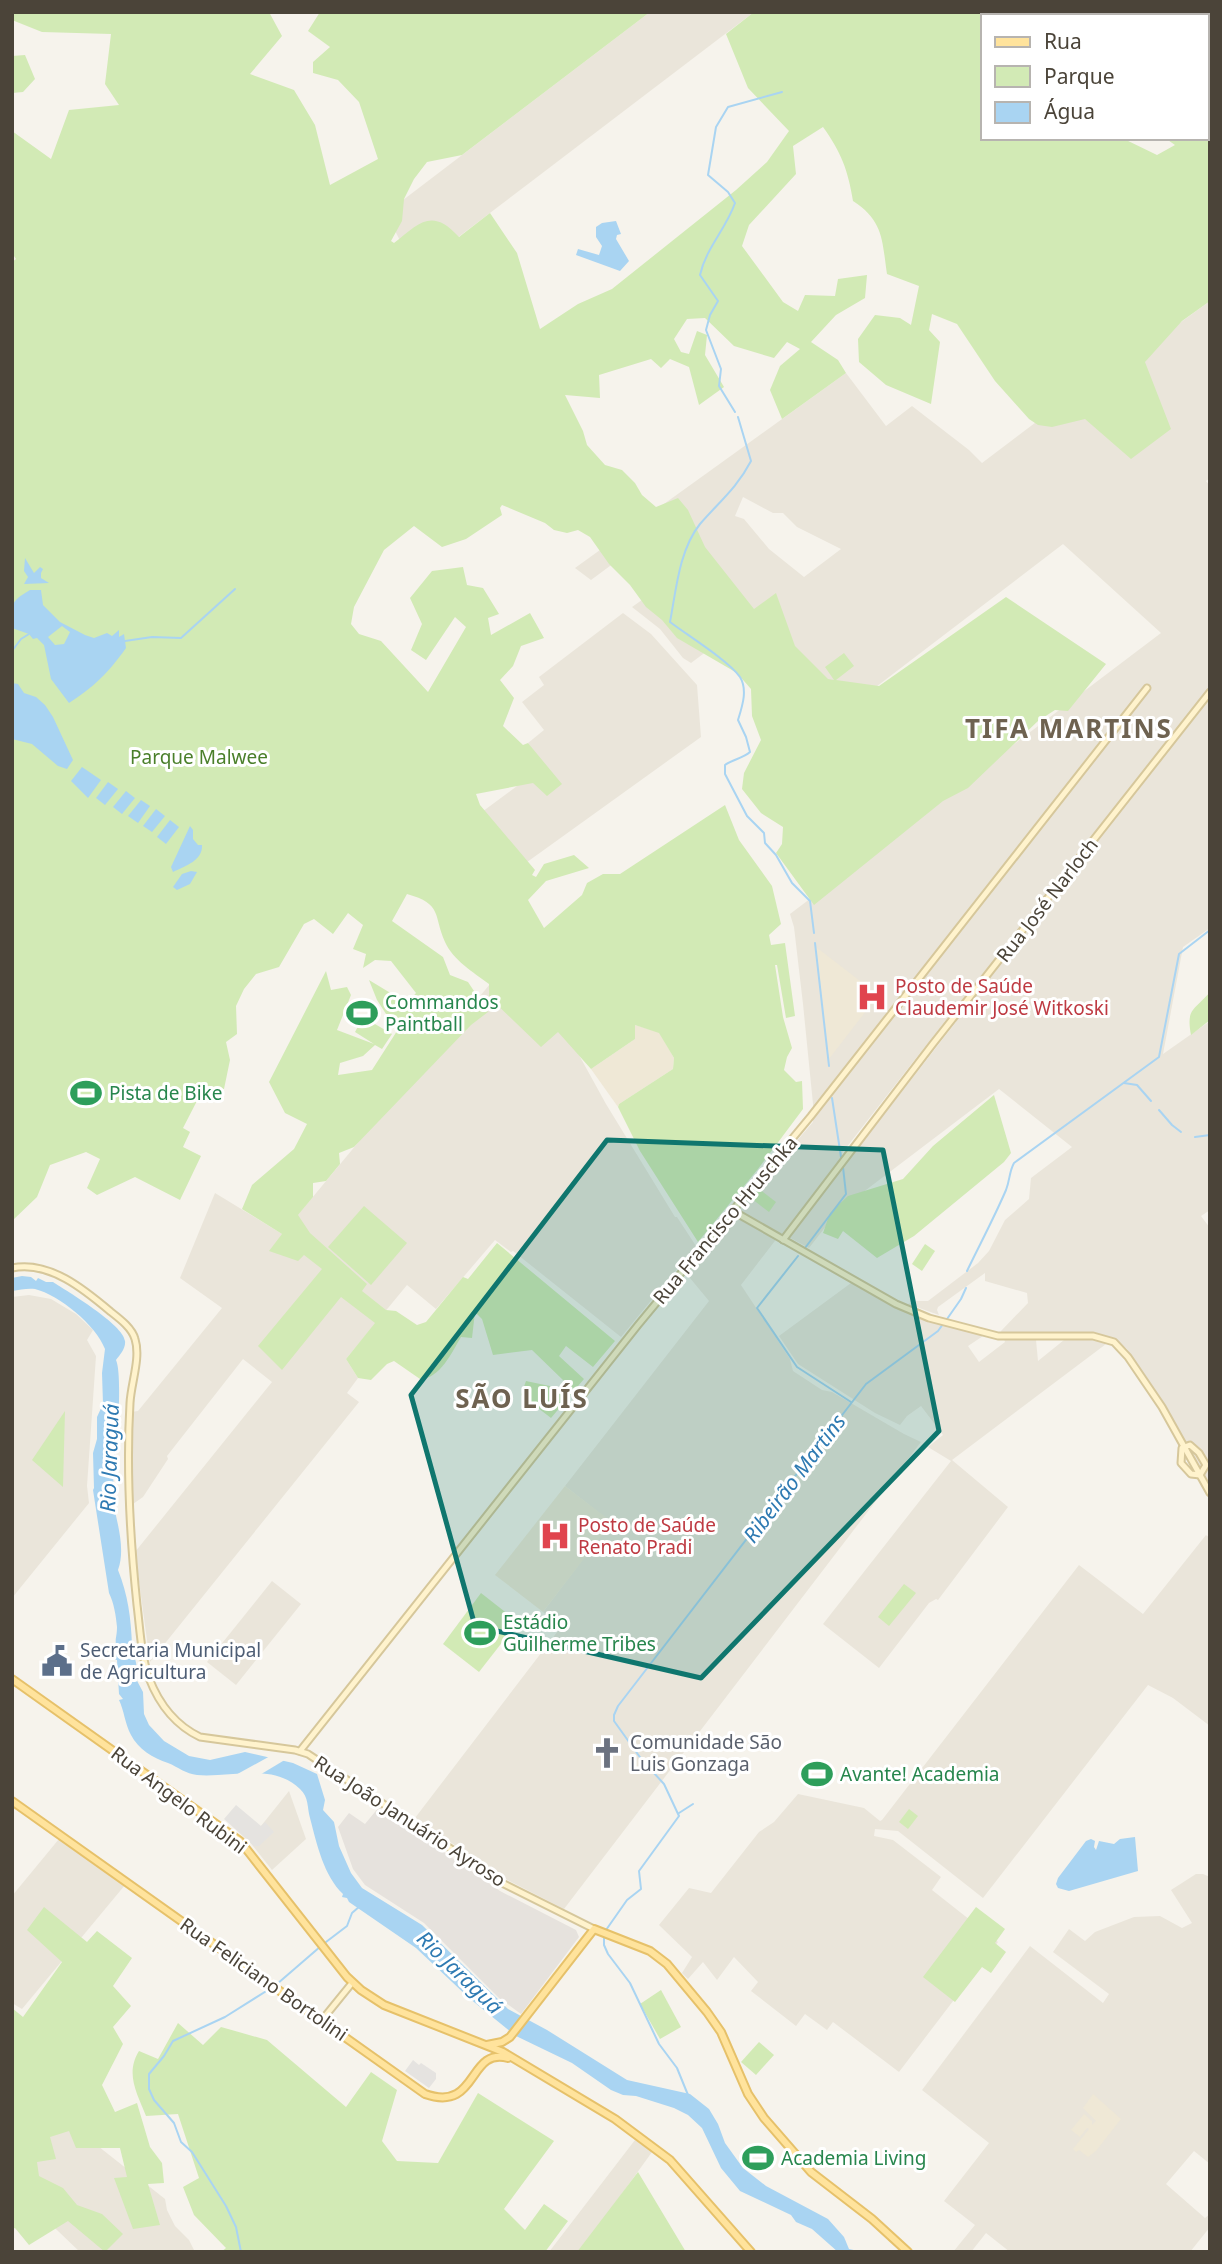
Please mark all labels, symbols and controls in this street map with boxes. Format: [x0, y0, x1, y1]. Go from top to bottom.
legend [981, 14, 1208, 140]
text: Rua [1044, 27, 1082, 55]
text: Parque [1044, 62, 1114, 90]
text: Água [1044, 97, 1095, 125]
district label: TIFA MARTINS [965, 710, 1173, 746]
park label: Parque Malwee [130, 744, 268, 770]
street label: Rua José Narloch [990, 833, 1104, 967]
place label: Posto de Saúde Claudemir José Witkoski [895, 973, 1109, 1021]
hospital icon: Posto de Saúde Claudemir José Witkoski [855, 980, 889, 1014]
place label: Commandos Paintball [385, 989, 499, 1037]
sports icon: Commandos Paintball [345, 996, 379, 1030]
sports icon: Pista de Bike [69, 1076, 103, 1110]
place label: Pista de Bike [109, 1080, 222, 1106]
street label: Rua Francisco Hruschka [647, 1130, 803, 1310]
district label: SÃO LUÍS [455, 1380, 589, 1416]
water label: Rio Jaraguá [93, 1403, 125, 1513]
water label: Ribeirão Martins [736, 1408, 852, 1548]
place label: Posto de Saúde Renato Pradi [578, 1512, 716, 1560]
hospital icon: Posto de Saúde Renato Pradi [538, 1519, 572, 1553]
place label: Estádio Guilherme Tribes [503, 1609, 656, 1657]
sports icon: Estádio Guilherme Tribes [463, 1616, 497, 1650]
place label: Secretaria Municipal de Agricultura [80, 1637, 261, 1685]
public building icon: Secretaria Municipal de Agricultura [40, 1644, 74, 1678]
place label: Comunidade São Luis Gonzaga [630, 1729, 782, 1777]
church icon: Comunidade São Luis Gonzaga [590, 1736, 624, 1770]
street label: Rua Angelo Rubini [106, 1740, 252, 1860]
street label: Rua João Januário Ayroso [309, 1749, 511, 1893]
sports icon: Avante! Academia [800, 1757, 834, 1791]
place label: Avante! Academia [840, 1761, 999, 1787]
street label: Rua Feliciano Bortolini [175, 1911, 353, 2047]
water label: Rio Jaraguá [411, 1924, 509, 2020]
sports icon: Academia Living [741, 2141, 775, 2175]
place label: Academia Living [781, 2145, 926, 2171]

